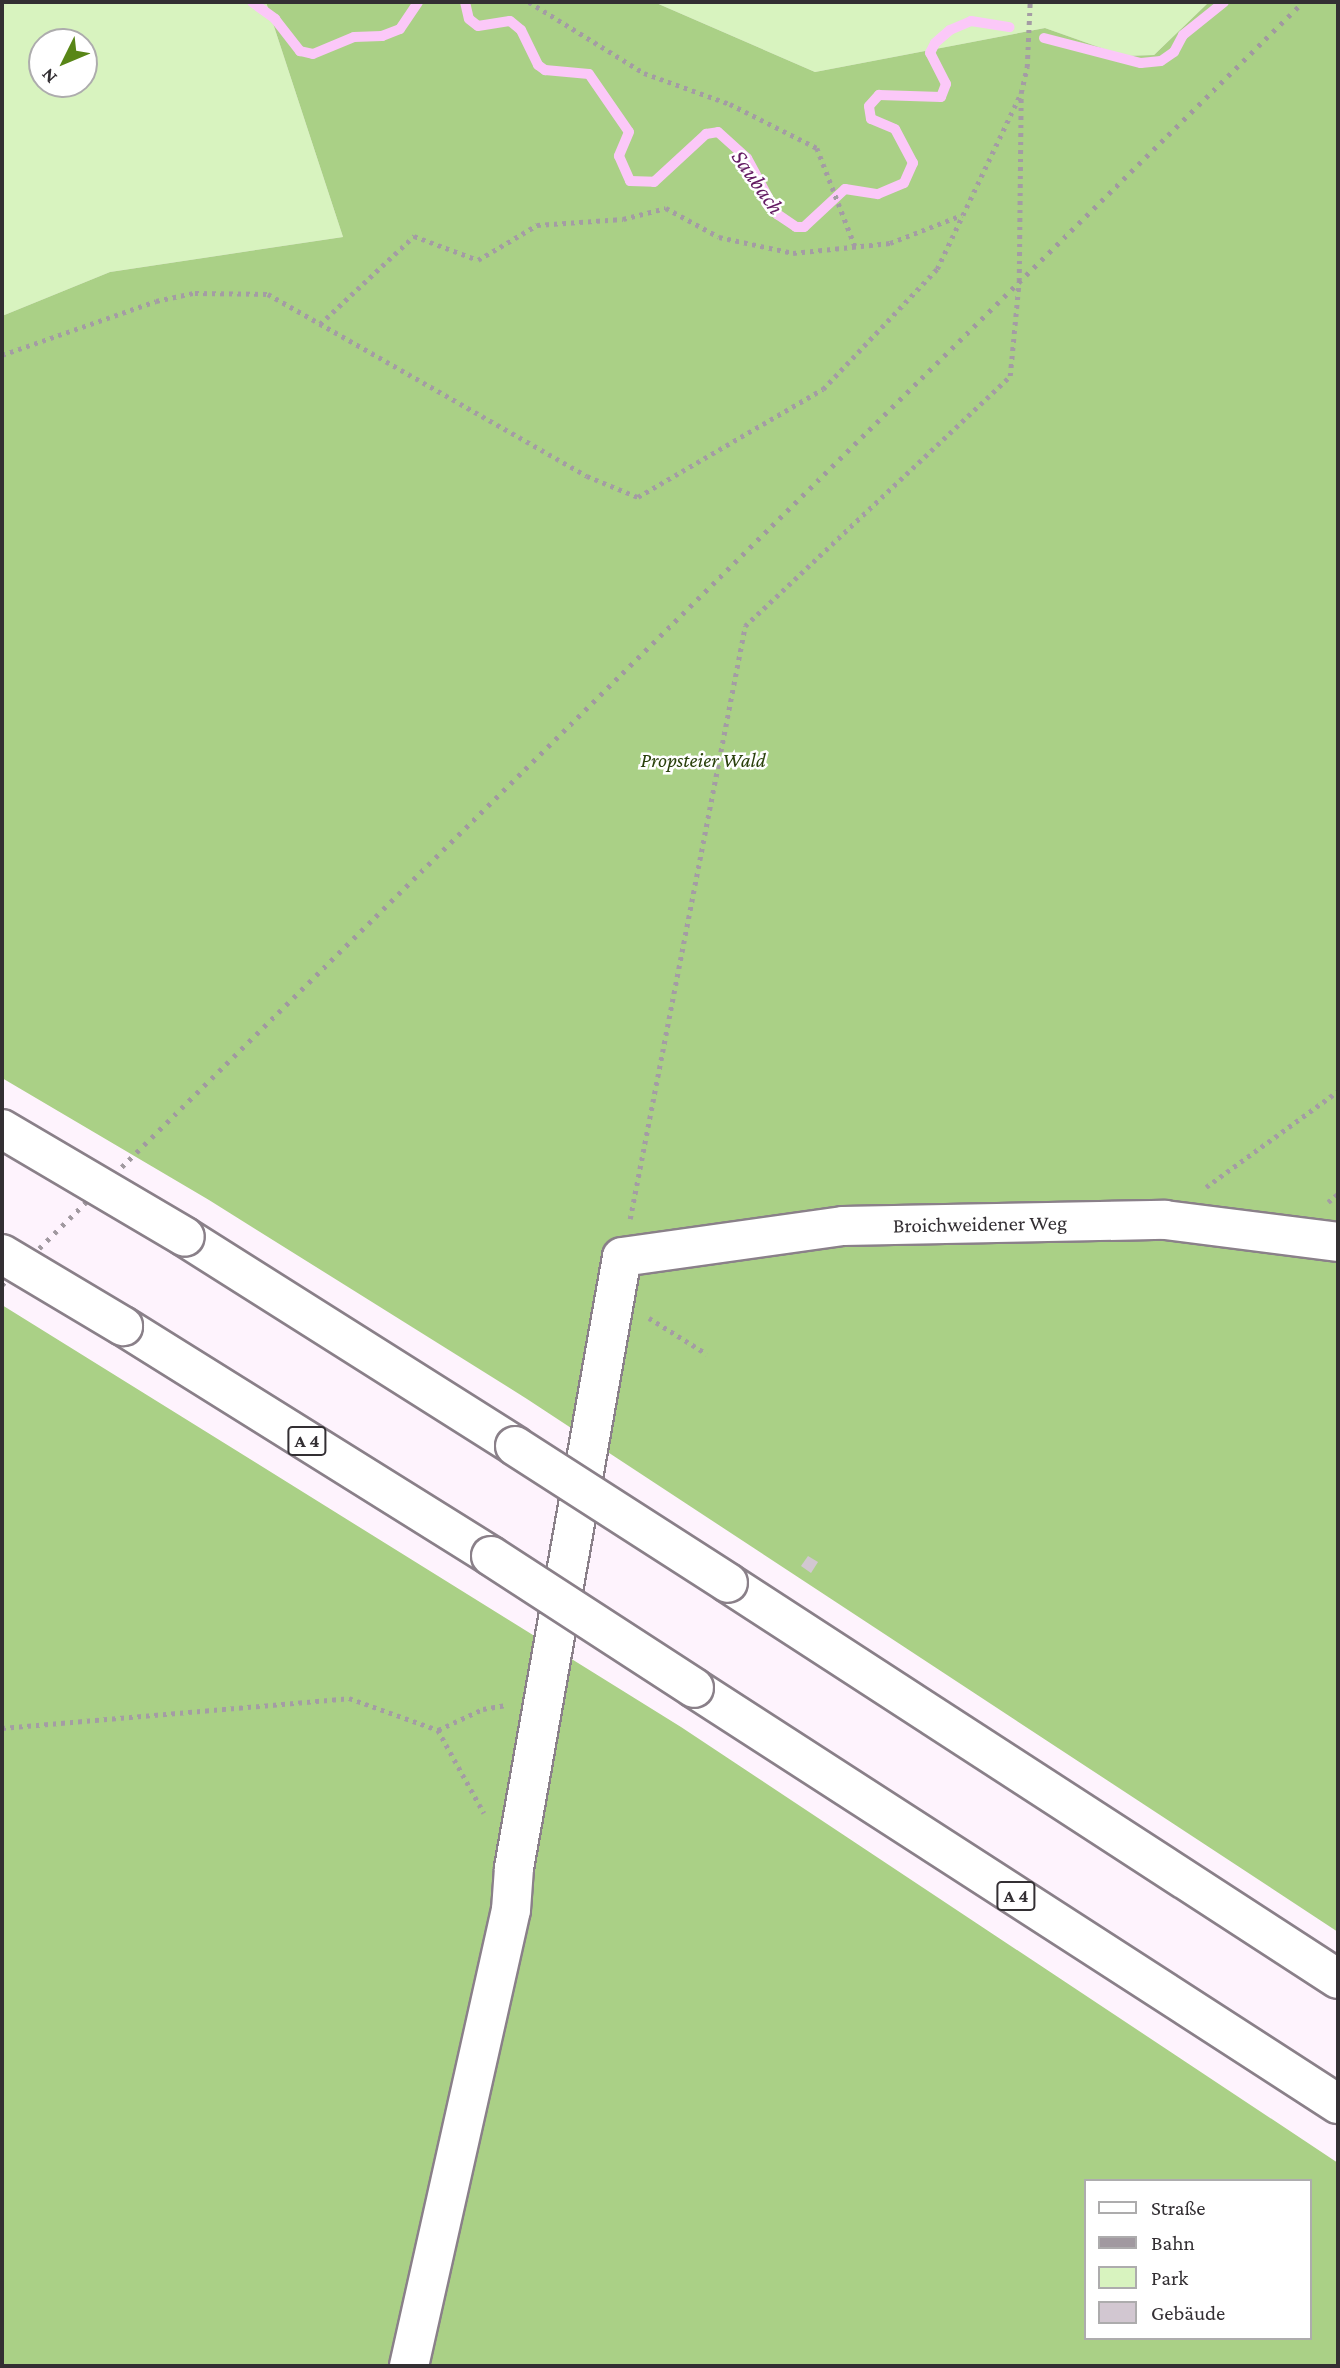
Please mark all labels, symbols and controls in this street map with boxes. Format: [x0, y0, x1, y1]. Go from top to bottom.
north arrow [28, 28, 98, 98]
text: N [37, 64, 61, 88]
water label: Saubach [726, 144, 790, 220]
park label: Propsteier Wald [640, 747, 766, 773]
street label: Broichweidener Weg [893, 1210, 1067, 1238]
road number: A 4 [286, 1426, 328, 1456]
road number: A 4 [995, 1880, 1037, 1912]
legend [1084, 2179, 1312, 2340]
text: Straße [1151, 2196, 1205, 2220]
text: Bahn [1151, 2231, 1195, 2255]
text: Park [1151, 2266, 1188, 2290]
text: Gebäude [1151, 2301, 1225, 2325]

